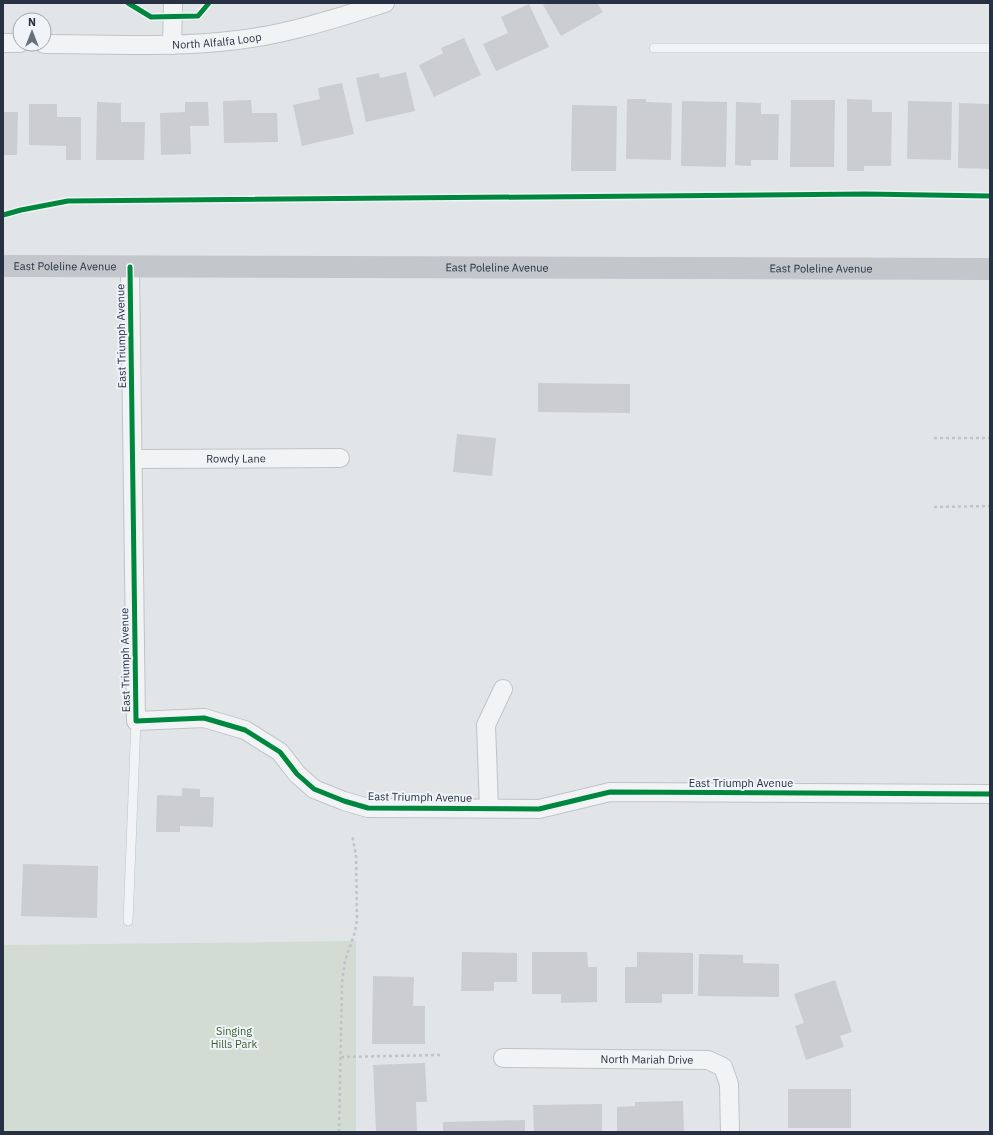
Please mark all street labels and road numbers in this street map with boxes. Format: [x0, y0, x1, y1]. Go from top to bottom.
street label: North Alfalfa Loop [172, 30, 262, 52]
street label: East Poleline Avenue [13, 259, 117, 273]
street label: East Poleline Avenue [445, 260, 549, 275]
street label: East Poleline Avenue [769, 261, 873, 276]
street label: East Triumph Avenue [113, 284, 129, 388]
street label: Rowdy Lane [206, 451, 266, 466]
street label: East Triumph Avenue [117, 608, 133, 712]
street label: East Triumph Avenue [689, 776, 793, 790]
street label: East Triumph Avenue [368, 789, 472, 805]
street label: North Mariah Drive [601, 1052, 693, 1067]

